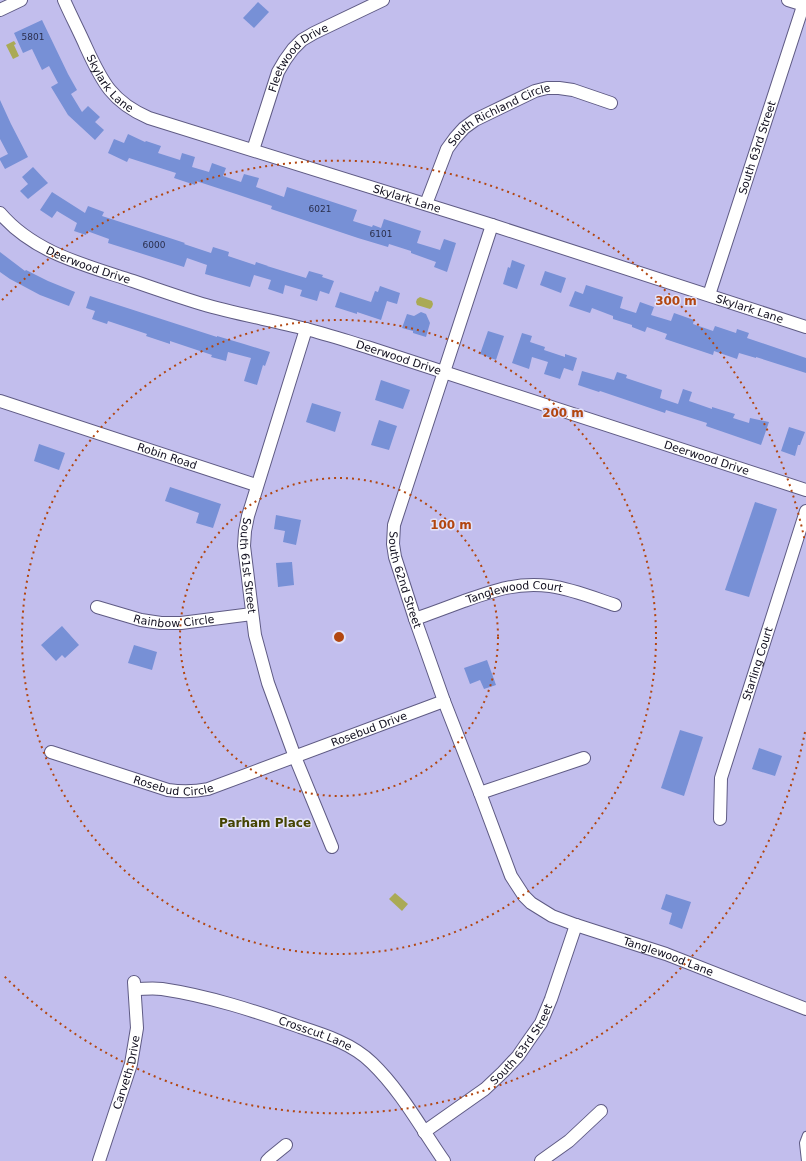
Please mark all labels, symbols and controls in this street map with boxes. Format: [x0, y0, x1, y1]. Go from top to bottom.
street label: Fleetwood Drive [265, 21, 330, 94]
house number: 5801 [22, 32, 44, 42]
street label: Skylark Lane [84, 52, 136, 115]
street label: South Richland Circle [445, 81, 552, 148]
street label: South 63rd Street [736, 98, 778, 196]
street label: Skylark Lane [371, 182, 443, 215]
house number: 6021 [309, 204, 331, 214]
house number: 6101 [370, 229, 392, 239]
house number: 6000 [143, 240, 166, 250]
street label: Deerwood Drive [44, 243, 132, 286]
street label: Skylark Lane [714, 292, 785, 326]
text: 300 m [655, 294, 697, 308]
street label: Deerwood Drive [354, 338, 443, 377]
text: 200 m [542, 406, 584, 420]
street label: Deerwood Drive [662, 438, 751, 478]
street label: Robin Road [136, 440, 199, 472]
street label: South 61st Street [237, 517, 259, 615]
text: 100 m [430, 518, 472, 532]
street label: South 62nd Street [386, 531, 424, 631]
street label: Tanglewood Court [463, 578, 565, 607]
street label: Rainbow Circle [132, 612, 215, 630]
street label: Starling Court [740, 625, 775, 702]
centre of rings [332, 630, 346, 644]
street label: Rosebud Drive [329, 709, 409, 749]
street label: Rosebud Circle [132, 773, 216, 798]
district label: Parham Place [219, 816, 311, 830]
street label: Tanglewood Lane [621, 934, 716, 979]
street label: South 63rd Street [487, 1001, 555, 1087]
street label: Crosscut Lane [277, 1014, 355, 1053]
street label: Carveth Drive [110, 1034, 142, 1111]

